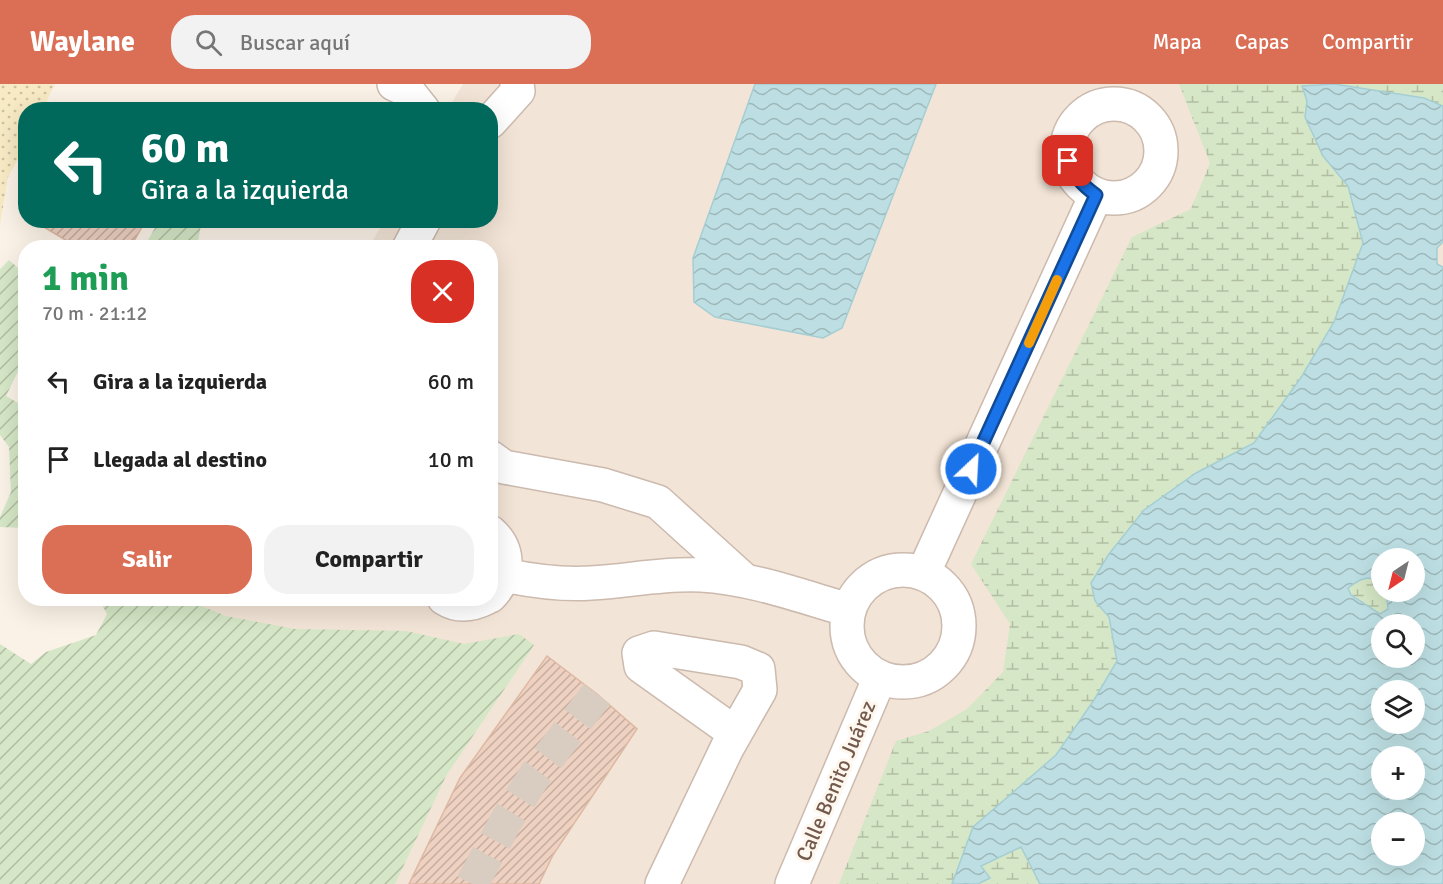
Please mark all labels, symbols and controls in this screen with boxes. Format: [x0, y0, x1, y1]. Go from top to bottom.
search box [171, 15, 591, 69]
text: Waylane [30, 25, 135, 59]
icon: search [192, 26, 225, 59]
text: Buscar aquí [240, 29, 350, 56]
text: Mapa [1152, 29, 1202, 55]
text: Capas [1235, 29, 1289, 55]
text: Compartir [1322, 29, 1413, 55]
text: 60 m [141, 123, 230, 174]
icon: left [42, 126, 120, 204]
pin [1042, 135, 1093, 186]
icon: arrive [1051, 144, 1084, 177]
text: Gira a la izquierda [141, 174, 349, 207]
text: 1 min [42, 256, 129, 301]
button: close [411, 260, 474, 323]
text: 70 m · 21:12 [42, 301, 147, 326]
icon: left [42, 365, 75, 398]
text: Gira a la izquierda [93, 368, 267, 395]
text: 60 m [428, 368, 474, 395]
position arrow [939, 437, 1003, 501]
icon: arrive [42, 443, 75, 476]
text: Llegada al destino [93, 446, 267, 473]
text: 10 m [428, 446, 474, 473]
button: Salir [42, 525, 252, 594]
button: Compartir [264, 525, 474, 594]
north arrow [1371, 548, 1425, 602]
map controls [1371, 548, 1425, 866]
button: search [1371, 614, 1425, 668]
button: layers [1371, 680, 1425, 734]
street label: Calle Benito Juárez [790, 697, 882, 865]
button: + [1371, 746, 1425, 800]
button: − [1371, 812, 1425, 866]

